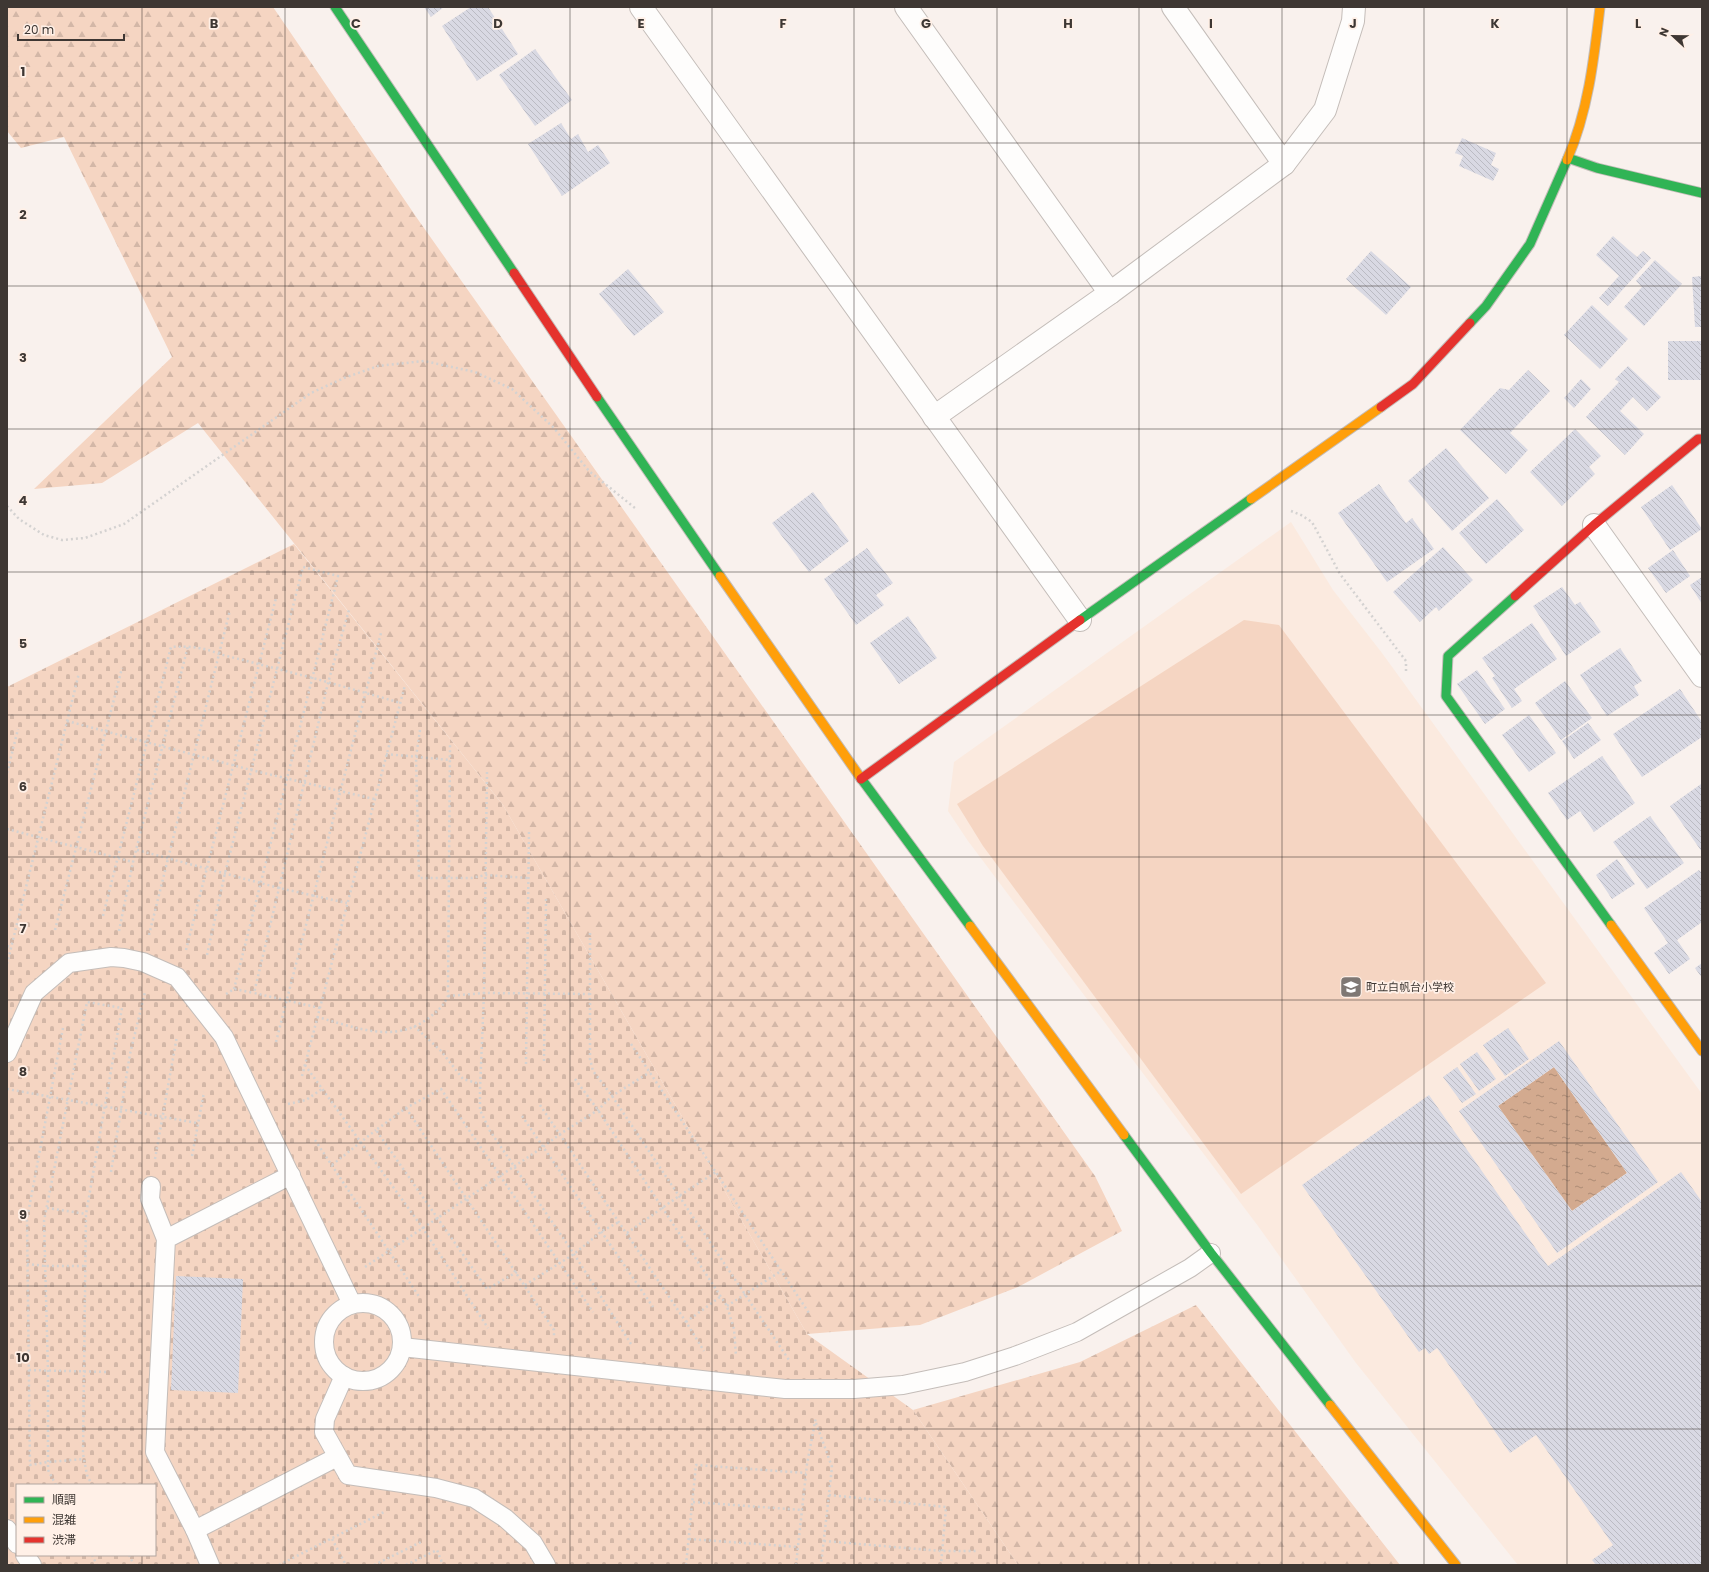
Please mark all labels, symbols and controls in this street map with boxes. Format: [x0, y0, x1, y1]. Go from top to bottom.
text: B [210, 14, 219, 33]
text: C [351, 14, 361, 33]
text: D [493, 14, 503, 33]
text: E [637, 14, 645, 33]
text: F [779, 14, 787, 33]
text: G [921, 14, 931, 33]
text: H [1063, 14, 1073, 33]
text: I [1209, 14, 1213, 33]
text: J [1349, 14, 1357, 33]
text: K [1490, 14, 1500, 33]
text: L [1635, 14, 1641, 33]
scale bar [18, 16, 124, 42]
north arrow [1653, 16, 1693, 56]
text: 20 m [24, 21, 54, 38]
text: N [1655, 25, 1673, 39]
text: 1 [21, 62, 25, 81]
text: 2 [19, 205, 27, 224]
text: 3 [19, 348, 27, 367]
text: 4 [19, 491, 28, 510]
text: 5 [19, 634, 27, 653]
text: 6 [19, 777, 27, 796]
text: 7 [20, 919, 27, 938]
school or university icon: 町立白帆台小学校 [1338, 974, 1364, 1000]
place label: 町立白帆台小学校 [1366, 979, 1454, 995]
text: 8 [19, 1062, 27, 1081]
text: 9 [19, 1205, 27, 1224]
text: 10 [16, 1348, 30, 1367]
legend [16, 1484, 156, 1556]
text: 順調 [52, 1491, 76, 1508]
text: 混雑 [52, 1511, 76, 1528]
text: 渋滞 [52, 1531, 76, 1548]

